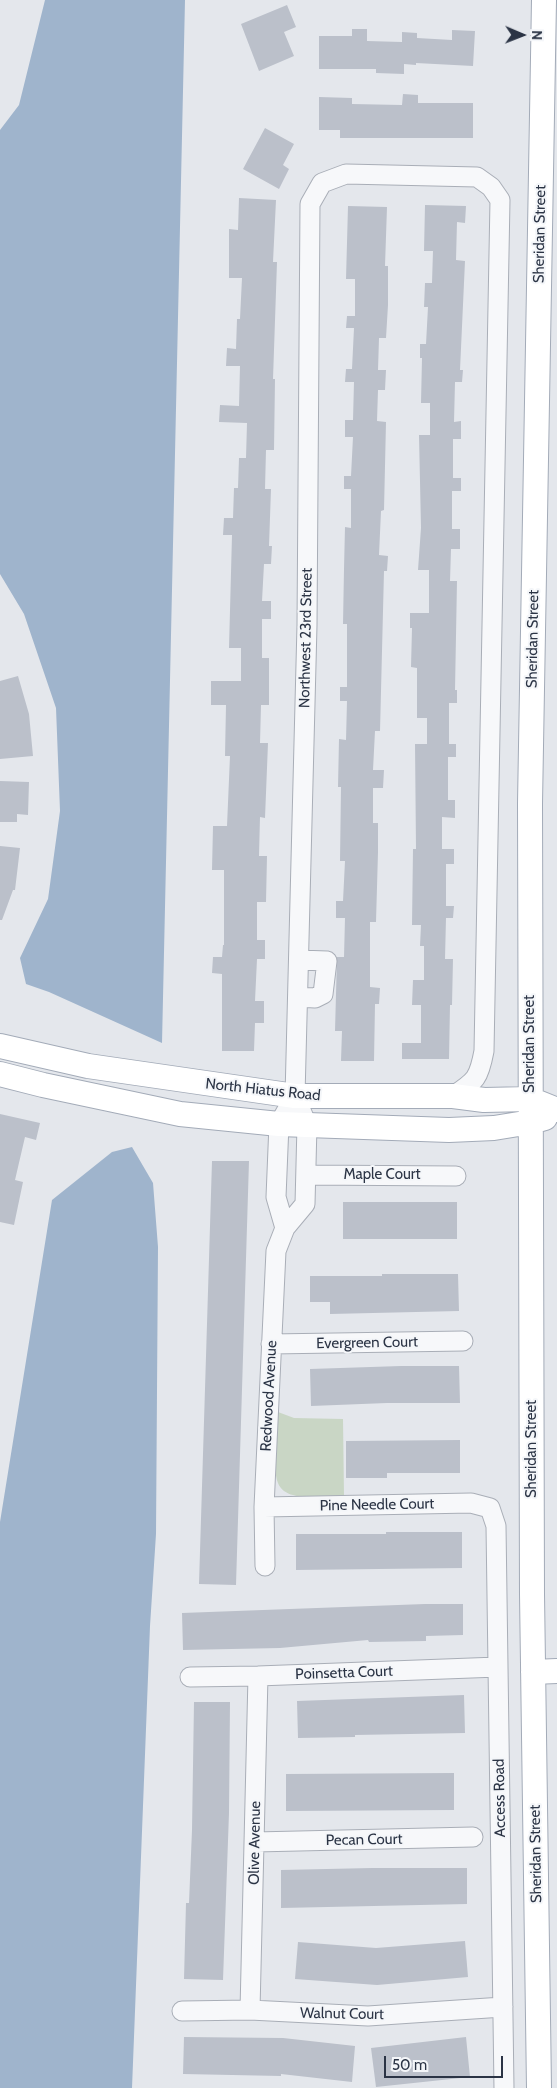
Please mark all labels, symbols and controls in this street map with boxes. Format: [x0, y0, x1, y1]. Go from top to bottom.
north arrow [497, 10, 547, 60]
text: N [528, 30, 546, 40]
street label: Sheridan Street [530, 185, 550, 283]
street label: Northwest 23rd Street [296, 568, 316, 708]
street label: Sheridan Street [523, 590, 543, 688]
street label: Sheridan Street [521, 995, 539, 1093]
street label: North Hiatus Road [205, 1075, 321, 1105]
street label: Maple Court [343, 1166, 421, 1184]
street label: Evergreen Court [316, 1333, 418, 1353]
street label: Redwood Avenue [257, 1340, 281, 1452]
street label: Sheridan Street [523, 1400, 541, 1498]
street label: Pine Needle Court [320, 1495, 434, 1515]
street label: Poinsetta Court [295, 1662, 393, 1684]
street label: Access Road [490, 1759, 510, 1837]
street label: Olive Avenue [245, 1801, 265, 1885]
street label: Sheridan Street [526, 1805, 546, 1903]
street label: Pecan Court [325, 1830, 403, 1850]
street label: Walnut Court [300, 2004, 384, 2024]
scale bar [387, 2046, 506, 2078]
text: 50 m [392, 2056, 427, 2074]

